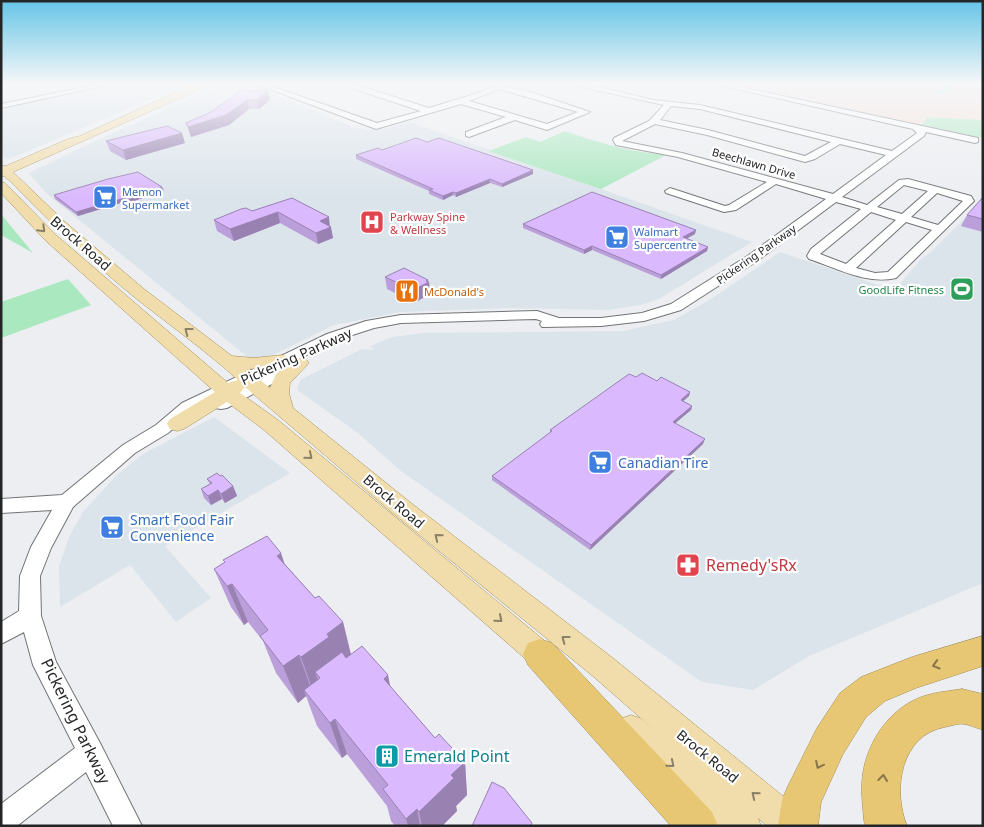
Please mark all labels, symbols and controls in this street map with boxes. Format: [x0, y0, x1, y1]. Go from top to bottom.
street label: Beechlawn Drive [711, 144, 797, 182]
supermarket icon: Memon Supermarket [92, 184, 118, 210]
place label: Memon Supermarket [122, 184, 189, 212]
hospital icon: Parkway Spine & Wellness [359, 209, 385, 235]
place label: Parkway Spine & Wellness [390, 209, 465, 237]
street label: Brock Road [47, 211, 115, 275]
street label: Pickering Parkway [713, 221, 799, 287]
one-way arrow [36, 223, 45, 232]
supermarket icon: Walmart Supercentre [604, 224, 630, 250]
place label: Walmart Supercentre [634, 224, 697, 252]
sports icon: GoodLife Fitness [949, 276, 975, 302]
restaurant icon: McDonald's [394, 278, 420, 304]
place label: GoodLife Fitness [858, 282, 944, 297]
place label: McDonald's [424, 284, 484, 299]
street label: Pickering Parkway [237, 323, 355, 389]
one-way arrow [185, 328, 194, 336]
supermarket icon: Canadian Tire [587, 449, 613, 475]
one-way arrow [303, 451, 312, 460]
place label: Canadian Tire [618, 453, 708, 472]
street label: Brock Road [359, 470, 429, 532]
place label: Smart Food Fair Convenience [130, 510, 234, 545]
supermarket icon: Smart Food Fair Convenience [99, 514, 125, 540]
one-way arrow [435, 535, 444, 543]
pharmacy icon: Remedy'sRx [675, 552, 701, 578]
place label: Remedy'sRx [706, 554, 797, 576]
one-way arrow [494, 613, 503, 622]
one-way arrow [562, 636, 571, 644]
street label: Pickering Parkway [36, 655, 116, 788]
one-way arrow [933, 660, 941, 670]
street label: Brock Road [673, 725, 743, 787]
building icon: Emerald Point [374, 743, 400, 769]
place label: Emerald Point [404, 745, 510, 767]
one-way arrow [665, 758, 674, 767]
one-way arrow [814, 760, 825, 769]
one-way arrow [877, 773, 888, 781]
one-way arrow [752, 792, 761, 800]

